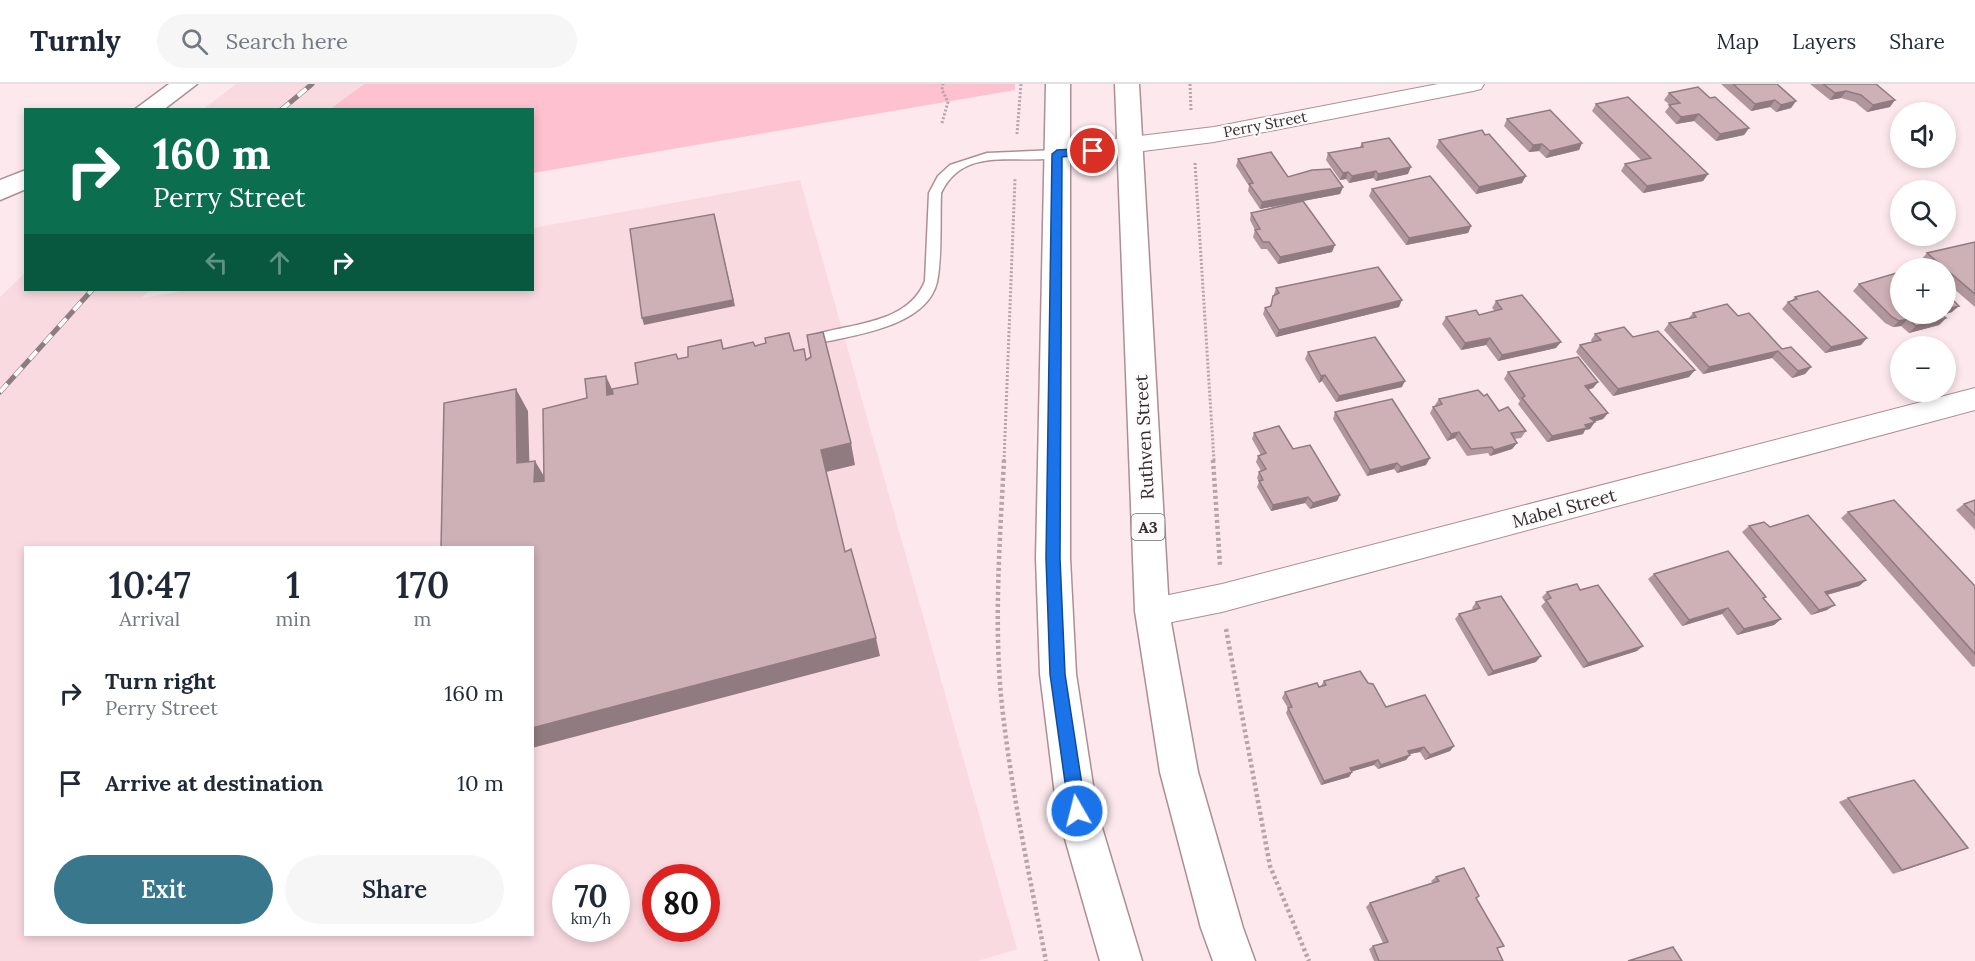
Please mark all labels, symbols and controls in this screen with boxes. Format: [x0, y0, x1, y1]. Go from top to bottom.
search box [157, 14, 577, 68]
text: Turnly [30, 23, 121, 59]
icon: search [178, 25, 211, 58]
text: Search here [226, 27, 348, 55]
text: Map [1716, 28, 1759, 55]
text: Layers [1792, 28, 1856, 55]
text: Share [1889, 28, 1945, 55]
map controls [1890, 102, 1956, 402]
button: sound [1890, 102, 1956, 168]
street label: Perry Street [1222, 107, 1309, 141]
pin [1067, 125, 1118, 176]
text: 160 m [153, 127, 271, 181]
icon: right [54, 132, 132, 210]
icon: arrive [1076, 134, 1109, 167]
text: Perry Street [153, 180, 305, 214]
button: search [1890, 180, 1956, 246]
icon: left [200, 246, 233, 279]
icon: ahead [263, 246, 296, 279]
icon: right [326, 246, 359, 279]
button: + [1890, 258, 1956, 324]
button: − [1890, 336, 1956, 402]
street label: Ruthven Street [1129, 374, 1159, 500]
street label: Mabel Street [1509, 483, 1619, 533]
road number: A3 [1132, 514, 1164, 540]
text: 10:47 [109, 562, 191, 608]
text: 1 [286, 562, 300, 608]
text: 170 [396, 562, 449, 608]
text: Arrival [119, 606, 180, 631]
text: min [275, 606, 311, 631]
text: m [414, 606, 432, 631]
text: Turn right [105, 667, 216, 695]
icon: right [54, 677, 87, 710]
text: 160 m [444, 679, 504, 707]
text: Perry Street [105, 695, 218, 720]
icon: arrive [54, 767, 87, 800]
text: Arrive at destination [105, 769, 323, 797]
text: 10 m [457, 769, 504, 797]
position arrow [1045, 779, 1109, 843]
button: Exit [54, 855, 273, 924]
button: Share [285, 855, 504, 924]
speed limit sign: 80 [642, 864, 720, 942]
text: 70 [574, 877, 608, 915]
text: km/h [571, 909, 611, 928]

